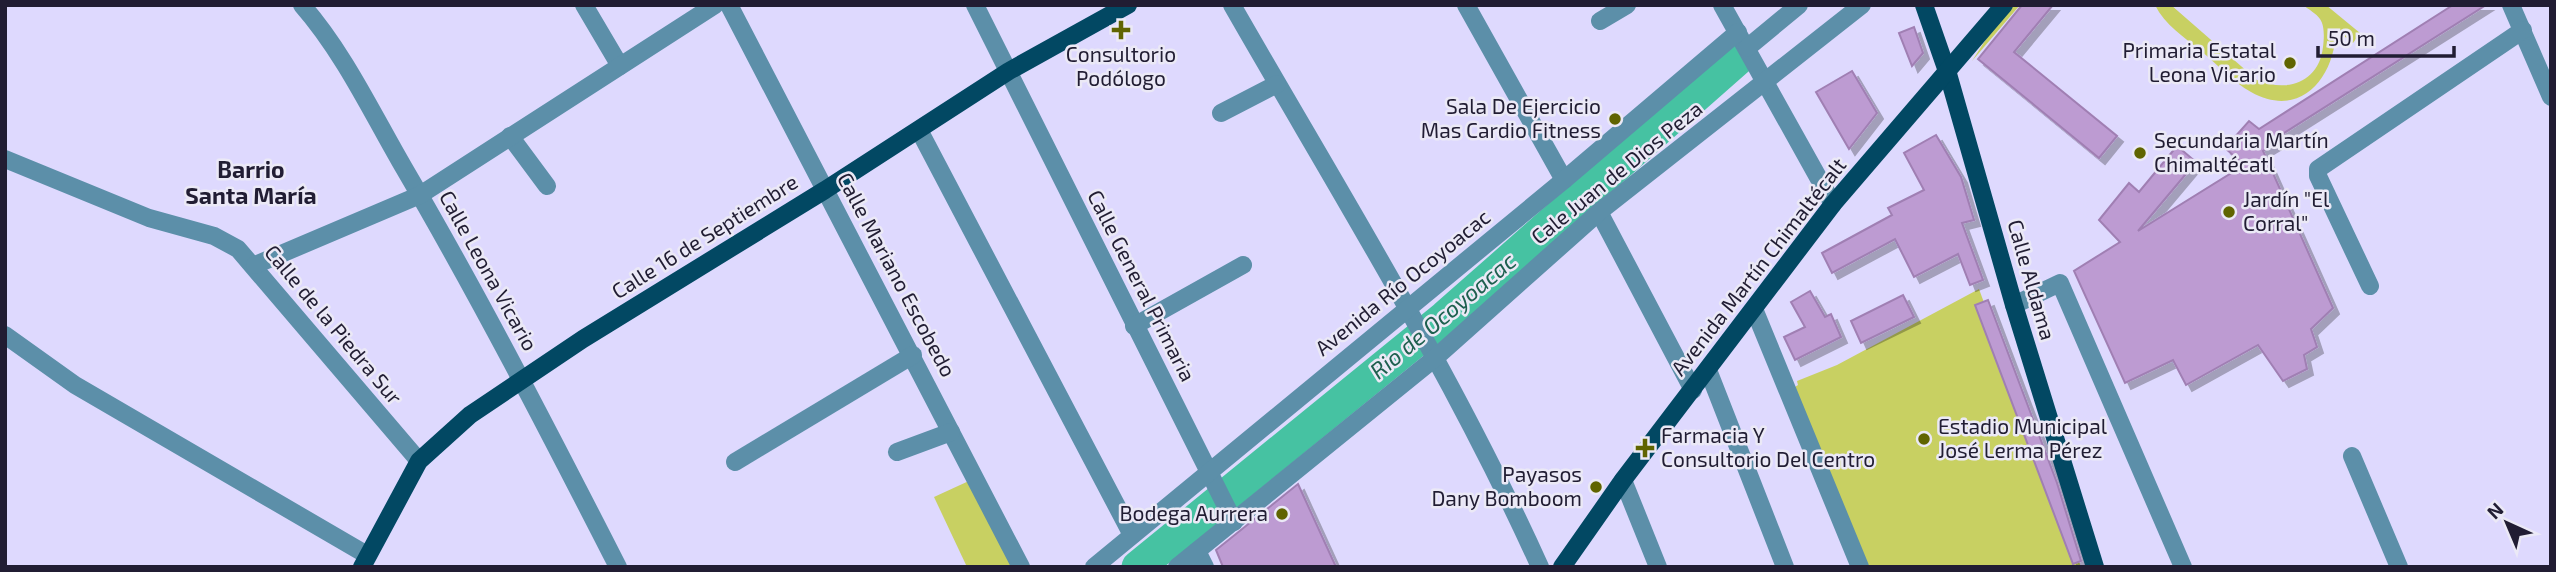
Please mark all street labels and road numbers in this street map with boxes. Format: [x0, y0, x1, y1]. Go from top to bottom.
street label: Cale Juan de Dios Peza [1525, 95, 1707, 249]
street label: Avenida Martín Chimaltécalt [1665, 152, 1851, 380]
street label: Calle 16 de Septiembre [607, 168, 802, 303]
street label: Calle Mariano Escobedo [833, 168, 962, 381]
street label: Calle General Primaria [1083, 185, 1201, 385]
street label: Calle Leona Vicario [435, 186, 544, 355]
street label: Avenida Río Ocoyoacac [1310, 204, 1495, 360]
street label: Calle Aldama [2003, 216, 2062, 343]
street label: Calle de la Piedra Sur [260, 239, 408, 409]

